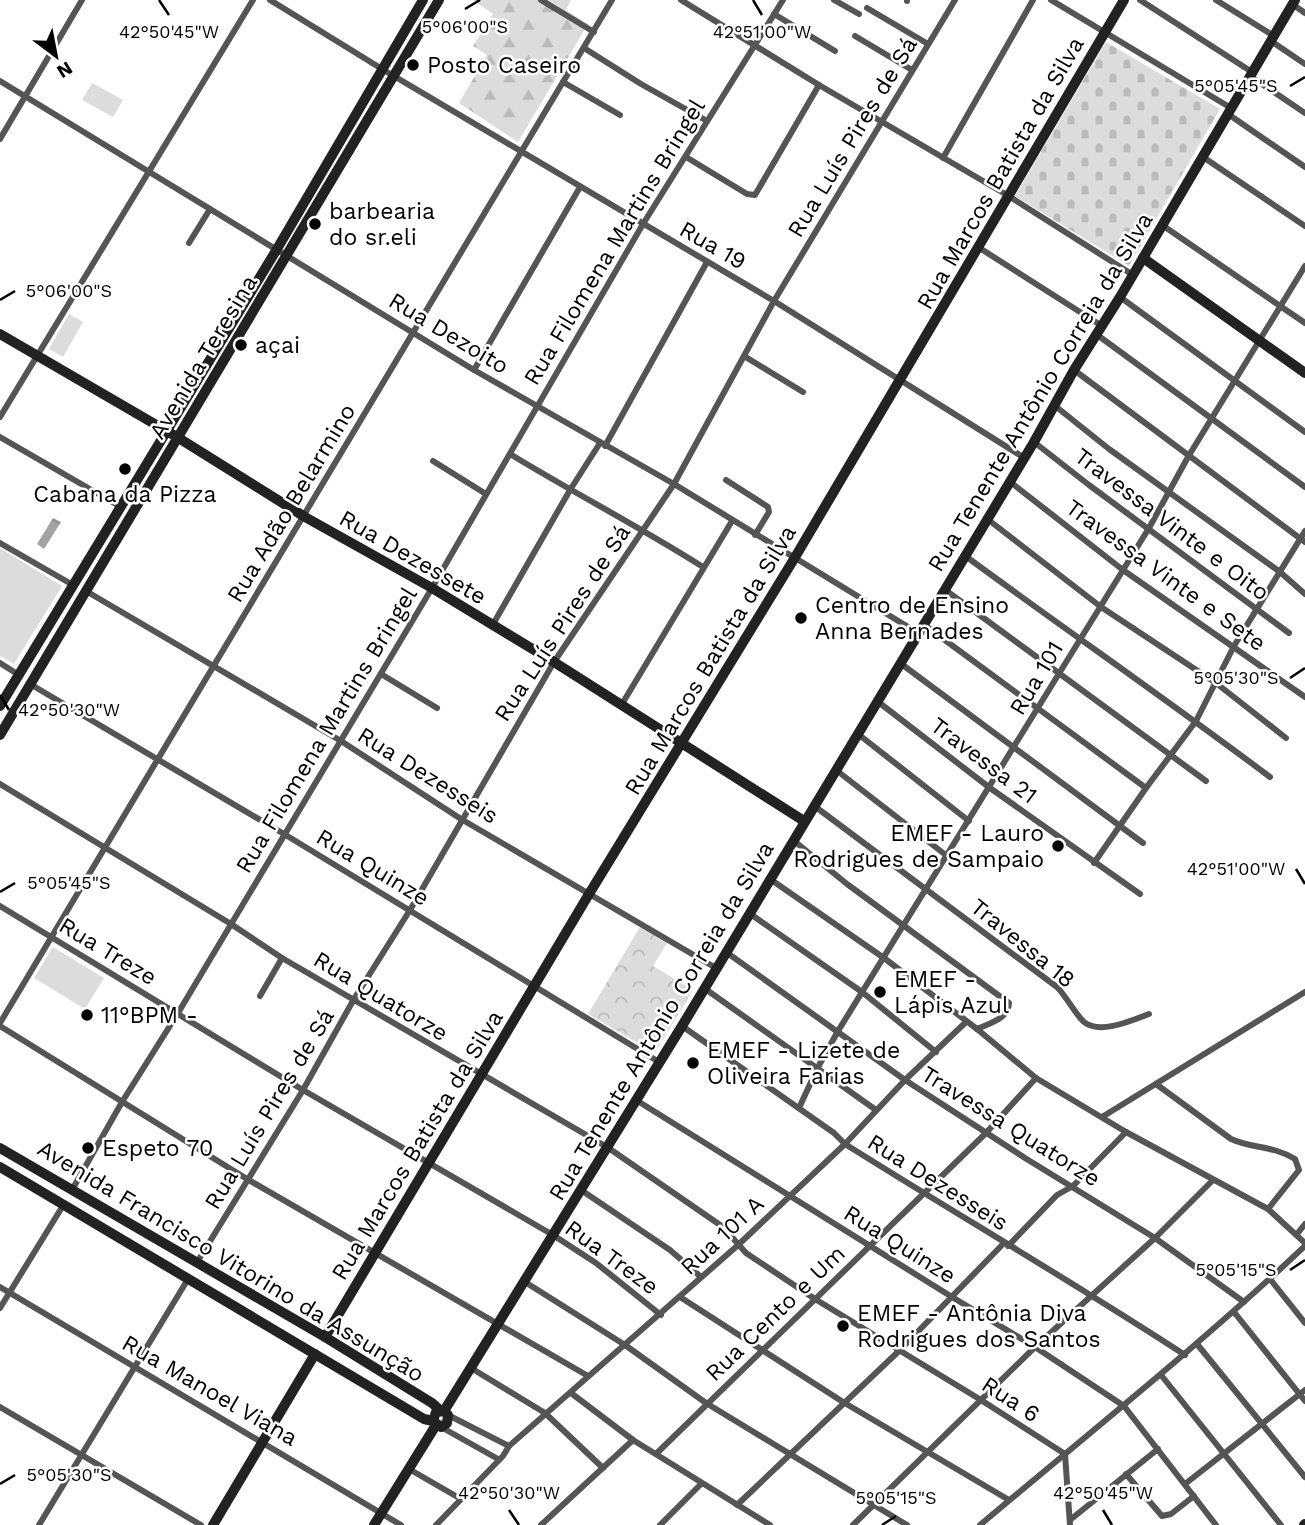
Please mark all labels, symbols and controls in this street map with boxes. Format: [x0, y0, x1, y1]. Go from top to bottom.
text: 5°06'00"S [422, 16, 508, 37]
north arrow [21, 21, 91, 91]
text: 42°50'45"W [119, 21, 219, 42]
text: 42°51'00"W [713, 21, 811, 42]
street label: Rua Luís Pires de Sá [782, 32, 923, 242]
street label: Rua Marcos Batista da Silva [911, 32, 1090, 314]
place label: Posto Caseiro [427, 52, 581, 79]
text: N [53, 57, 77, 83]
marker: Posto Caseiro [405, 57, 421, 73]
text: 5°05'45"S [1194, 75, 1278, 96]
street label: Rua Filomena Martins Bringel [518, 94, 711, 390]
place label: barbearia do sr.eli [329, 198, 435, 251]
street label: Rua Tenente Antônio Correia da Silva [922, 208, 1159, 577]
marker: barbearia do sr.eli [307, 216, 323, 232]
street label: Rua 19 [675, 216, 751, 275]
street label: Avenida Teresina [144, 270, 263, 444]
text: 5°06'00"S [26, 280, 112, 301]
street label: Rua Dezoito [384, 287, 514, 380]
place label: açai [255, 332, 300, 359]
marker: açai [233, 337, 249, 353]
street label: Rua Adão Belarmino [222, 399, 361, 607]
street label: Travessa Vinte e Oito [1069, 442, 1274, 606]
marker: Cabana da Pizza [117, 461, 133, 477]
place label: Cabana da Pizza [33, 481, 217, 508]
street label: Travessa Vinte e Sete [1060, 494, 1271, 657]
street label: Rua Dezessete [335, 505, 491, 610]
street label: Rua Luís Pires de Sá [489, 520, 636, 727]
street label: Rua Marcos Batista da Silva [619, 520, 802, 800]
street label: Rua Filomena Martins Bringel [230, 582, 423, 878]
place label: Centro de Ensino Anna Bernades [815, 592, 1009, 645]
marker: Centro de Ensino Anna Bernades [793, 610, 809, 626]
street label: Rua 101 [1004, 636, 1069, 720]
text: 5°05'30"S [1193, 667, 1279, 688]
text: 42°50'30"W [18, 699, 120, 720]
street label: Travessa 21 [925, 712, 1042, 809]
street label: Rua Dezesseis [353, 721, 503, 829]
place label: EMEF - Lauro Rodrigues de Sampaio [793, 820, 1044, 873]
street label: Rua Quinze [311, 823, 434, 912]
street label: Rua Tenente Antônio Correia da Silva [543, 837, 780, 1206]
marker: EMEF - Lauro Rodrigues de Sampaio [1050, 838, 1066, 854]
text: 42°51'00"W [1187, 858, 1285, 879]
text: 5°05'45"S [27, 872, 111, 893]
street label: Travessa 18 [965, 893, 1080, 994]
street label: Rua Treze [54, 912, 161, 991]
street label: Rua Quatorze [309, 946, 453, 1047]
place label: EMEF - Lápis Azul [894, 966, 1009, 1019]
marker: EMEF - Lápis Azul [872, 984, 888, 1000]
place label: 11°BPM - [101, 1002, 198, 1029]
street label: Rua Luís Pires de Sá [199, 1004, 340, 1214]
street label: Rua Marcos Batista da Silva [326, 1005, 509, 1285]
marker: 11°BPM - [79, 1007, 95, 1023]
place label: EMEF - Lizete de Oliveira Farias [707, 1037, 900, 1090]
marker: EMEF - Lizete de Oliveira Farias [685, 1055, 701, 1071]
street label: Travessa Quatorze [916, 1060, 1105, 1192]
street label: Rua Dezesseis [863, 1128, 1013, 1236]
street label: Avenida Francisco Vitorino da Assunção [33, 1135, 429, 1388]
place label: Espeto 70 [102, 1135, 213, 1162]
marker: Espeto 70 [80, 1140, 96, 1156]
street label: Rua 101 A [675, 1190, 769, 1281]
street label: Rua Quinze [839, 1199, 961, 1289]
street label: Rua Treze [560, 1214, 664, 1300]
street label: Rua Cento e Um [700, 1240, 851, 1387]
text: 5°05'15"S [1196, 1259, 1276, 1280]
place label: EMEF - Antônia Diva Rodrigues dos Santos [857, 1300, 1101, 1353]
marker: EMEF - Antônia Diva Rodrigues dos Santos [835, 1318, 851, 1334]
street label: Rua Manoel Viana [117, 1329, 302, 1452]
street label: Rua 6 [977, 1371, 1045, 1428]
text: 5°05'30"S [26, 1464, 112, 1485]
text: 42°50'30"W [458, 1482, 560, 1503]
text: 42°50'45"W [1053, 1482, 1153, 1503]
text: 5°05'15"S [856, 1487, 936, 1508]

